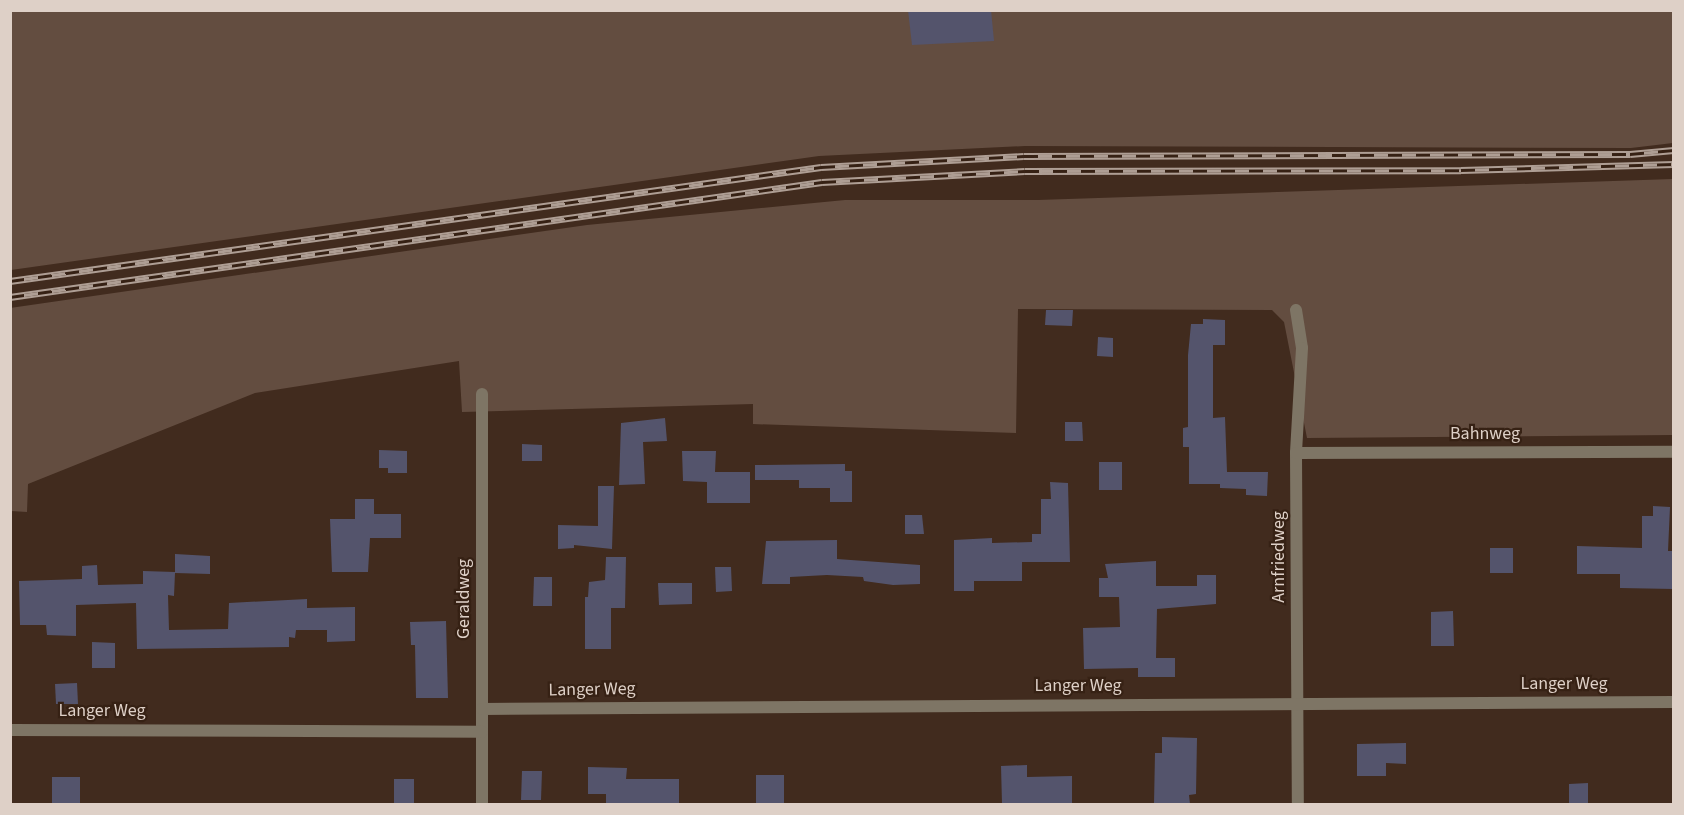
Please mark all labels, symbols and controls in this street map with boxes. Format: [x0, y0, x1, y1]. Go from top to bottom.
street label: Bahnweg [1450, 423, 1520, 445]
street label: Arnfriedweg [1268, 511, 1290, 603]
street label: Geraldweg [453, 559, 475, 639]
street label: Langer Weg [1520, 673, 1608, 695]
street label: Langer Weg [1034, 675, 1122, 697]
street label: Langer Weg [548, 678, 636, 702]
street label: Langer Weg [58, 700, 146, 722]

